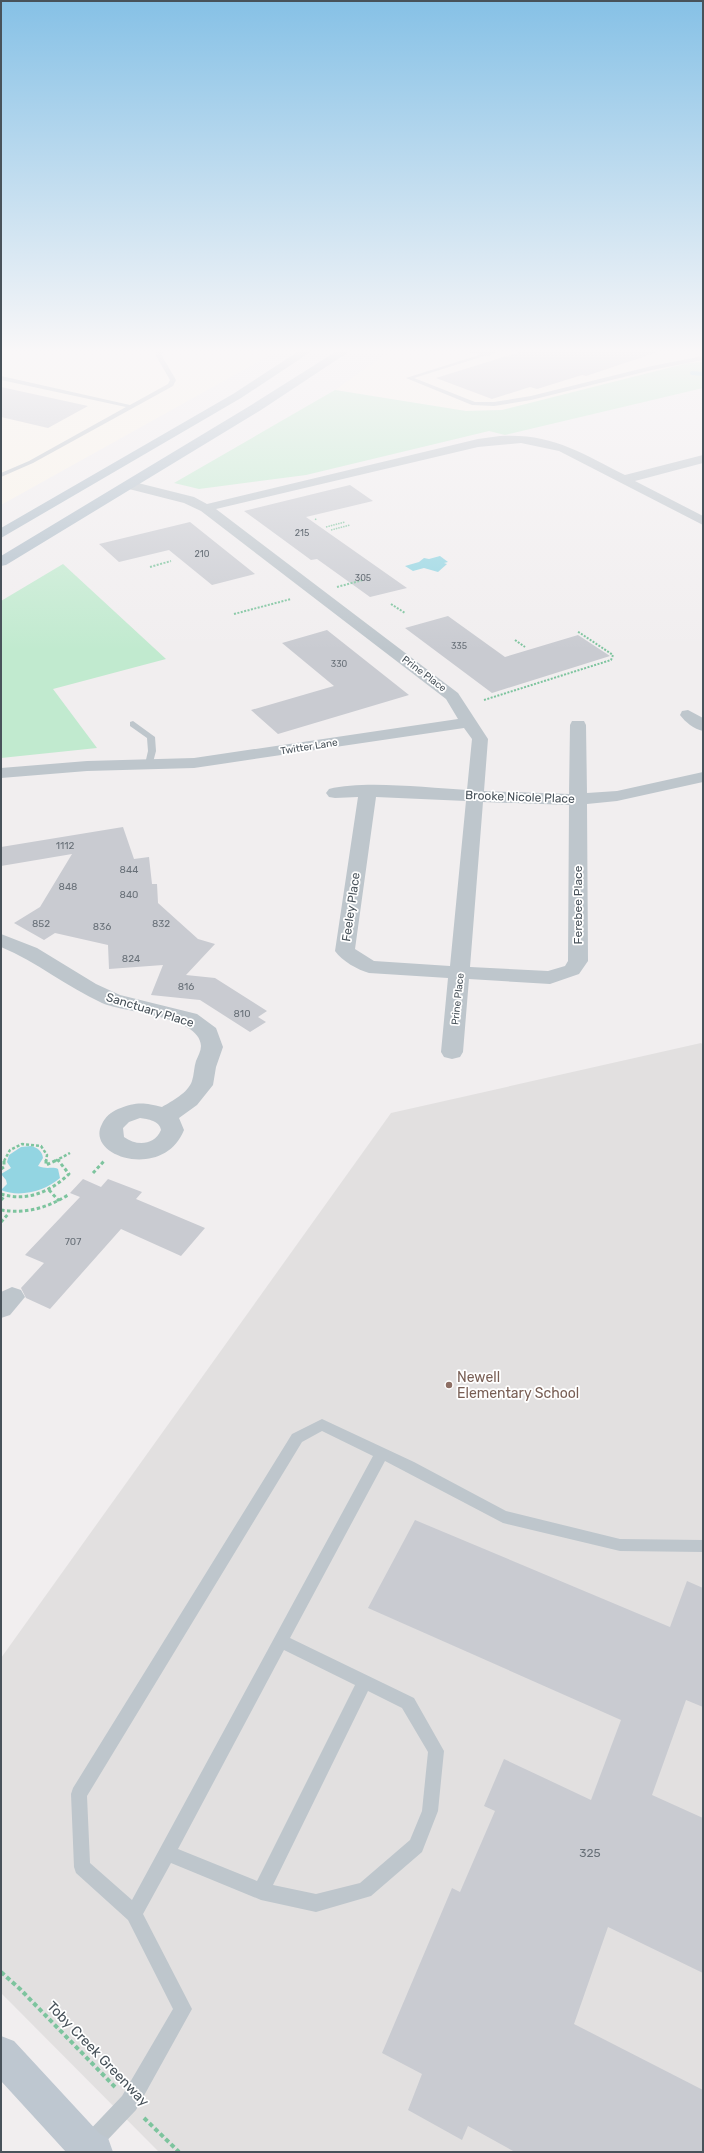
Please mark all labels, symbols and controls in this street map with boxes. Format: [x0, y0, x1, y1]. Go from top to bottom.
house number: 215 [295, 528, 309, 538]
house number: 210 [195, 549, 210, 559]
house number: 305 [355, 573, 371, 583]
house number: 335 [451, 641, 467, 651]
street label: Prine Place [400, 653, 449, 695]
house number: 330 [331, 659, 348, 669]
street label: Twitter Lane [280, 736, 339, 757]
street label: Brooke Nicole Place [465, 788, 575, 806]
house number: 1112 [56, 840, 74, 852]
house number: 844 [120, 864, 138, 876]
street label: Ferebee Place [571, 865, 585, 944]
street label: Feeley Place [339, 871, 363, 942]
house number: 848 [59, 881, 77, 893]
house number: 840 [120, 889, 138, 901]
house number: 852 [32, 918, 50, 930]
house number: 832 [152, 918, 170, 930]
house number: 836 [93, 921, 111, 933]
house number: 824 [122, 953, 140, 965]
street label: Prine Place [449, 972, 467, 1026]
house number: 816 [178, 981, 194, 993]
street label: Sanctuary Place [104, 990, 196, 1030]
house number: 810 [234, 1008, 251, 1020]
house number: 707 [65, 1236, 81, 1248]
place label: Newell Elementary School [457, 1369, 579, 1402]
marker: Newell Elementary School [444, 1380, 454, 1390]
house number: 325 [579, 1846, 601, 1860]
street label: Toby Creek Greenway [43, 1998, 153, 2110]

